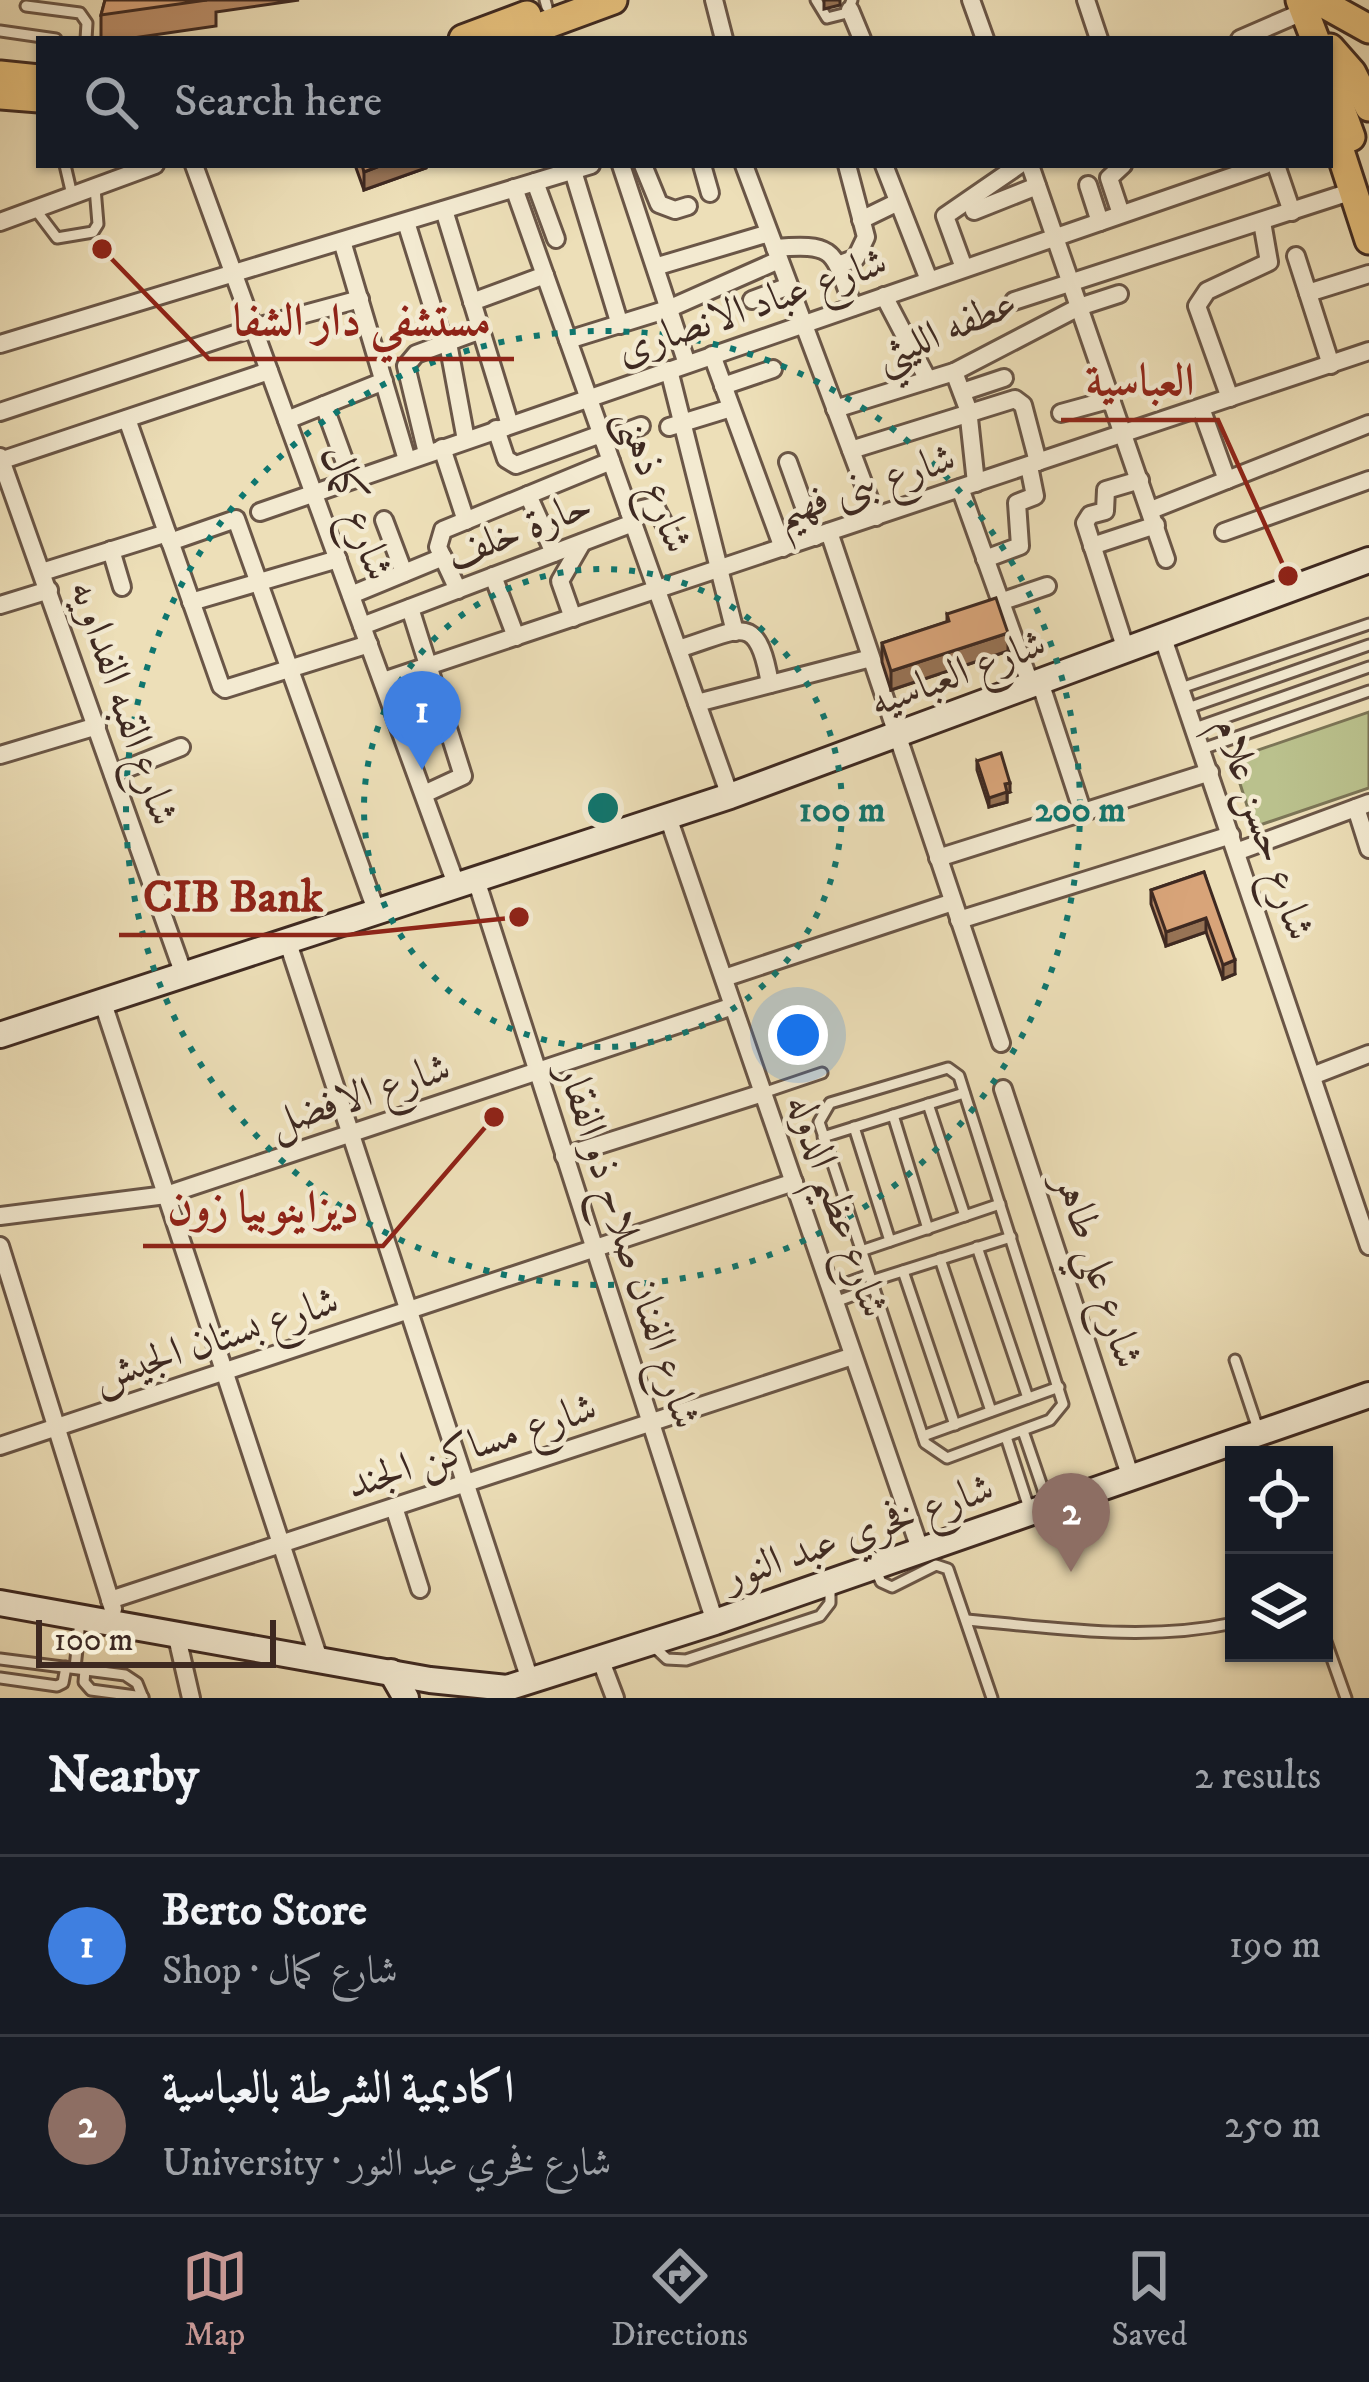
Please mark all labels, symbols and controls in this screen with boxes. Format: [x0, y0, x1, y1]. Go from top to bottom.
search box [36, 36, 1333, 168]
icon: search [78, 69, 144, 135]
text: Search here [174, 74, 382, 130]
street label: شارع عباد الانصارى [610, 236, 896, 384]
callout: مستشفي دار الشفا [209, 278, 514, 359]
street label: عطفه الليثي [867, 278, 1030, 394]
text: مستشفي دار الشفا [233, 294, 491, 364]
callout: العباسية [1061, 339, 1218, 420]
text: العباسية [1086, 354, 1195, 410]
street label: شارع ذهنى [596, 401, 703, 563]
street label: شارع بنى فهيم [769, 432, 966, 552]
street label: شارع كمال [301, 438, 405, 590]
street label: حارة خلف [439, 479, 599, 582]
street label: شارع القبه الفداويه [50, 573, 189, 835]
street label: شارع العباسيه [863, 618, 1056, 736]
pin: 1 [383, 671, 461, 770]
street label: شارع حسن علام [1193, 711, 1326, 950]
centre of rings [582, 787, 624, 829]
text: 100 m [799, 788, 885, 833]
text: 200 m [1034, 788, 1126, 833]
callout: CIB Bank [119, 854, 347, 935]
text: CIB Bank [143, 870, 324, 926]
your location [768, 1005, 828, 1065]
street label: شارع الافضل [263, 1042, 459, 1156]
street label: شارع الفنان صلاح ذو الفقار [536, 1053, 712, 1438]
street label: شارع عظيم الدوله [762, 1087, 900, 1329]
street label: شارع علي طاهر [1031, 1163, 1154, 1378]
callout: ديزاينوبيا زون [143, 1165, 383, 1246]
text: ديزاينوبيا زون [167, 1181, 359, 1237]
street label: شارع بستان الجيش [86, 1276, 348, 1411]
street label: شارع مساكن الجند [340, 1382, 606, 1518]
map controls [1225, 1446, 1333, 1662]
button: locate [1225, 1446, 1333, 1554]
street label: شارع فخري عبد النور [713, 1462, 1003, 1611]
pin: 2 [1032, 1473, 1110, 1572]
button: layers [1225, 1554, 1333, 1662]
scale bar [36, 1614, 276, 1667]
text: 100 m [54, 1620, 133, 1661]
text: Nearby [48, 1744, 199, 1808]
text: 2 results [1194, 1752, 1321, 1801]
text: Berto Store [162, 1883, 367, 1939]
text: 1 [80, 1921, 94, 1970]
text: 190 m [1229, 1921, 1321, 1970]
text: Shop · شارع كمال [162, 1947, 398, 1996]
text: اكاديمية الشرطة بالعباسية [162, 2061, 514, 2117]
text: 2 [77, 2101, 97, 2150]
text: 250 m [1224, 2101, 1321, 2150]
text: University · شارع فخري عبد النور [162, 2139, 611, 2188]
tab: Map [182, 2243, 248, 2356]
tab: Directions [611, 2243, 748, 2356]
tab: Saved [1111, 2243, 1187, 2356]

